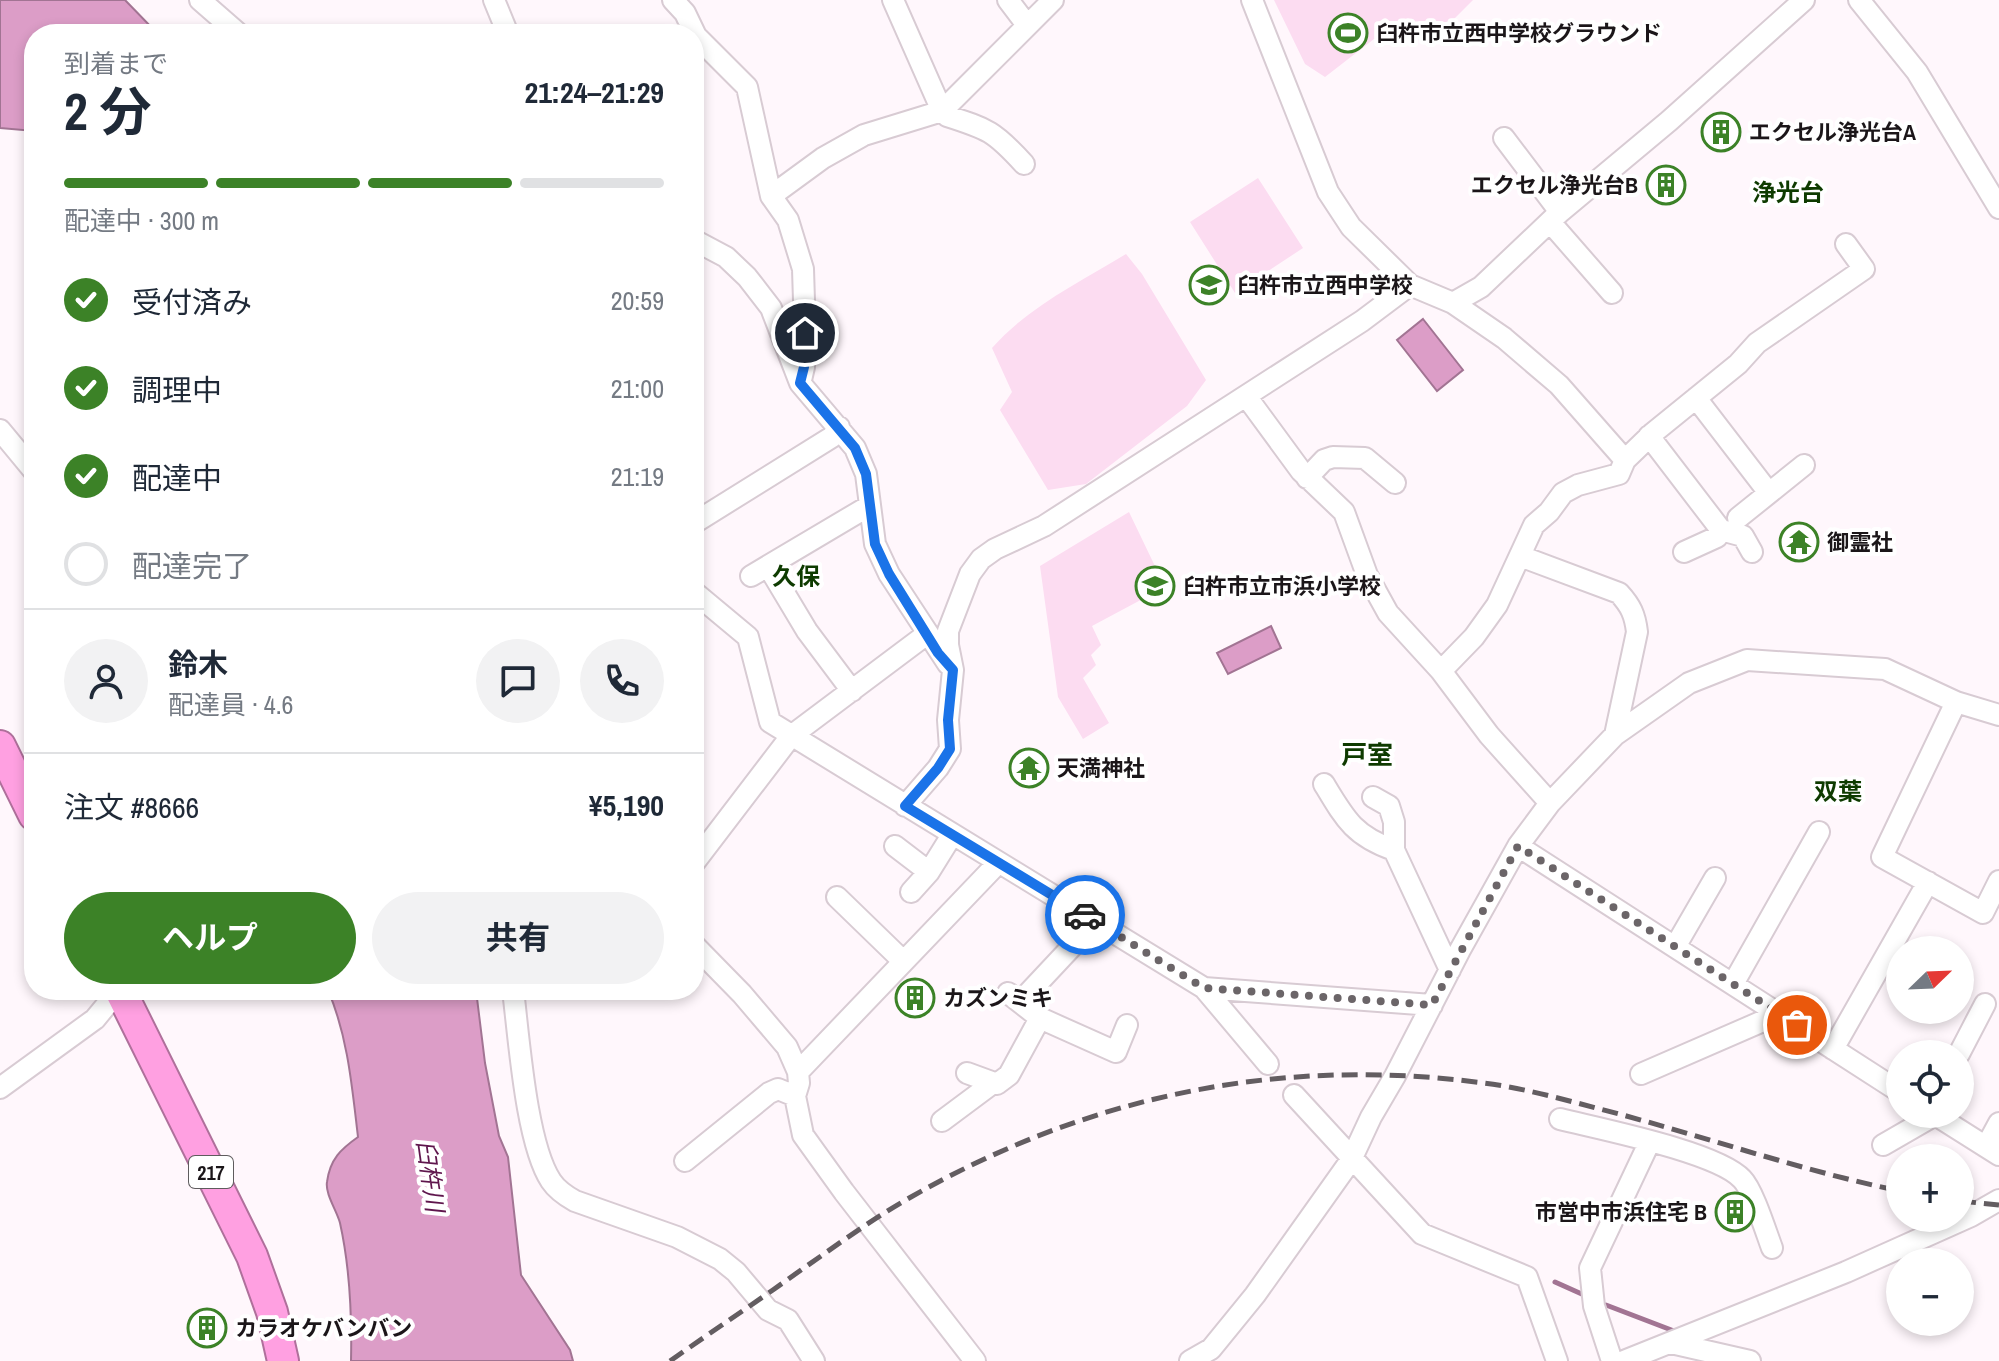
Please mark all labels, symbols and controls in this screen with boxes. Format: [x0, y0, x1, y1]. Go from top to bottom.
sports icon: 臼杵市立西中学校グラウンド [1327, 12, 1369, 54]
place label: 臼杵市立西中学校グラウンド [1376, 18, 1662, 48]
text: 到着まで [64, 46, 168, 81]
text: 21:24–21:29 [525, 72, 664, 112]
text: 2 分 [64, 76, 152, 146]
building icon: エクセル浄光台A [1700, 111, 1742, 153]
place label: エクセル浄光台A [1749, 117, 1916, 147]
building icon: エクセル浄光台B [1645, 164, 1687, 206]
place label: エクセル浄光台B [1471, 170, 1638, 200]
district label: 浄光台 [1752, 176, 1824, 208]
text: 配達中 · 300 m [64, 203, 219, 238]
school or university icon: 臼杵市立西中学校 [1188, 264, 1230, 306]
place label: 臼杵市立西中学校 [1237, 270, 1413, 300]
icon: check [64, 278, 108, 322]
text: 受付済み [132, 282, 252, 322]
text: 20:59 [611, 283, 664, 318]
pin [771, 299, 839, 367]
icon: home [783, 311, 827, 355]
icon: check [64, 366, 108, 410]
text: 調理中 [132, 370, 222, 410]
text: 21:00 [611, 371, 664, 406]
icon: check [64, 454, 108, 498]
text: 配達中 [132, 458, 222, 498]
text: 21:19 [611, 459, 664, 494]
temple icon: 御霊社 [1778, 521, 1820, 563]
place label: 御霊社 [1827, 527, 1893, 557]
text: 配達完了 [132, 546, 252, 586]
district label: 久保 [772, 560, 820, 592]
school or university icon: 臼杵市立市浜小学校 [1134, 565, 1176, 607]
place label: 臼杵市立市浜小学校 [1183, 571, 1381, 601]
button: person [64, 639, 148, 723]
button: chat [476, 639, 560, 723]
button: phone [580, 639, 664, 723]
text: 鈴木 [168, 644, 228, 684]
text: 配達員 · 4.6 [168, 687, 293, 722]
district label: 戸室 [1341, 737, 1393, 772]
temple icon: 天満神社 [1008, 747, 1050, 789]
place label: 天満神社 [1057, 753, 1145, 783]
district label: 双葉 [1814, 775, 1862, 807]
text: ¥5,190 [589, 785, 664, 825]
text: 注文 #8666 [64, 787, 199, 827]
courier [1045, 875, 1125, 955]
button: ヘルプ [64, 892, 356, 984]
button: 共有 [372, 892, 664, 984]
icon: car [1063, 893, 1107, 937]
north arrow [1886, 936, 1974, 1024]
map controls [1886, 936, 1974, 1336]
building icon: カズンミキ [894, 977, 936, 1019]
place label: カズンミキ [943, 983, 1053, 1013]
pin [1763, 991, 1831, 1059]
icon: bag [1775, 1003, 1819, 1047]
button: locate [1886, 1040, 1974, 1128]
water label: 臼杵川 [410, 1138, 452, 1217]
button: + [1886, 1144, 1974, 1232]
road number: 217 [189, 1156, 233, 1188]
building icon: 市営中市浜住宅 B [1714, 1191, 1756, 1233]
place label: 市営中市浜住宅 B [1535, 1197, 1707, 1227]
button: − [1886, 1248, 1974, 1336]
building icon: カラオケバンバン [186, 1307, 228, 1349]
place label: カラオケバンバン [235, 1313, 412, 1343]

